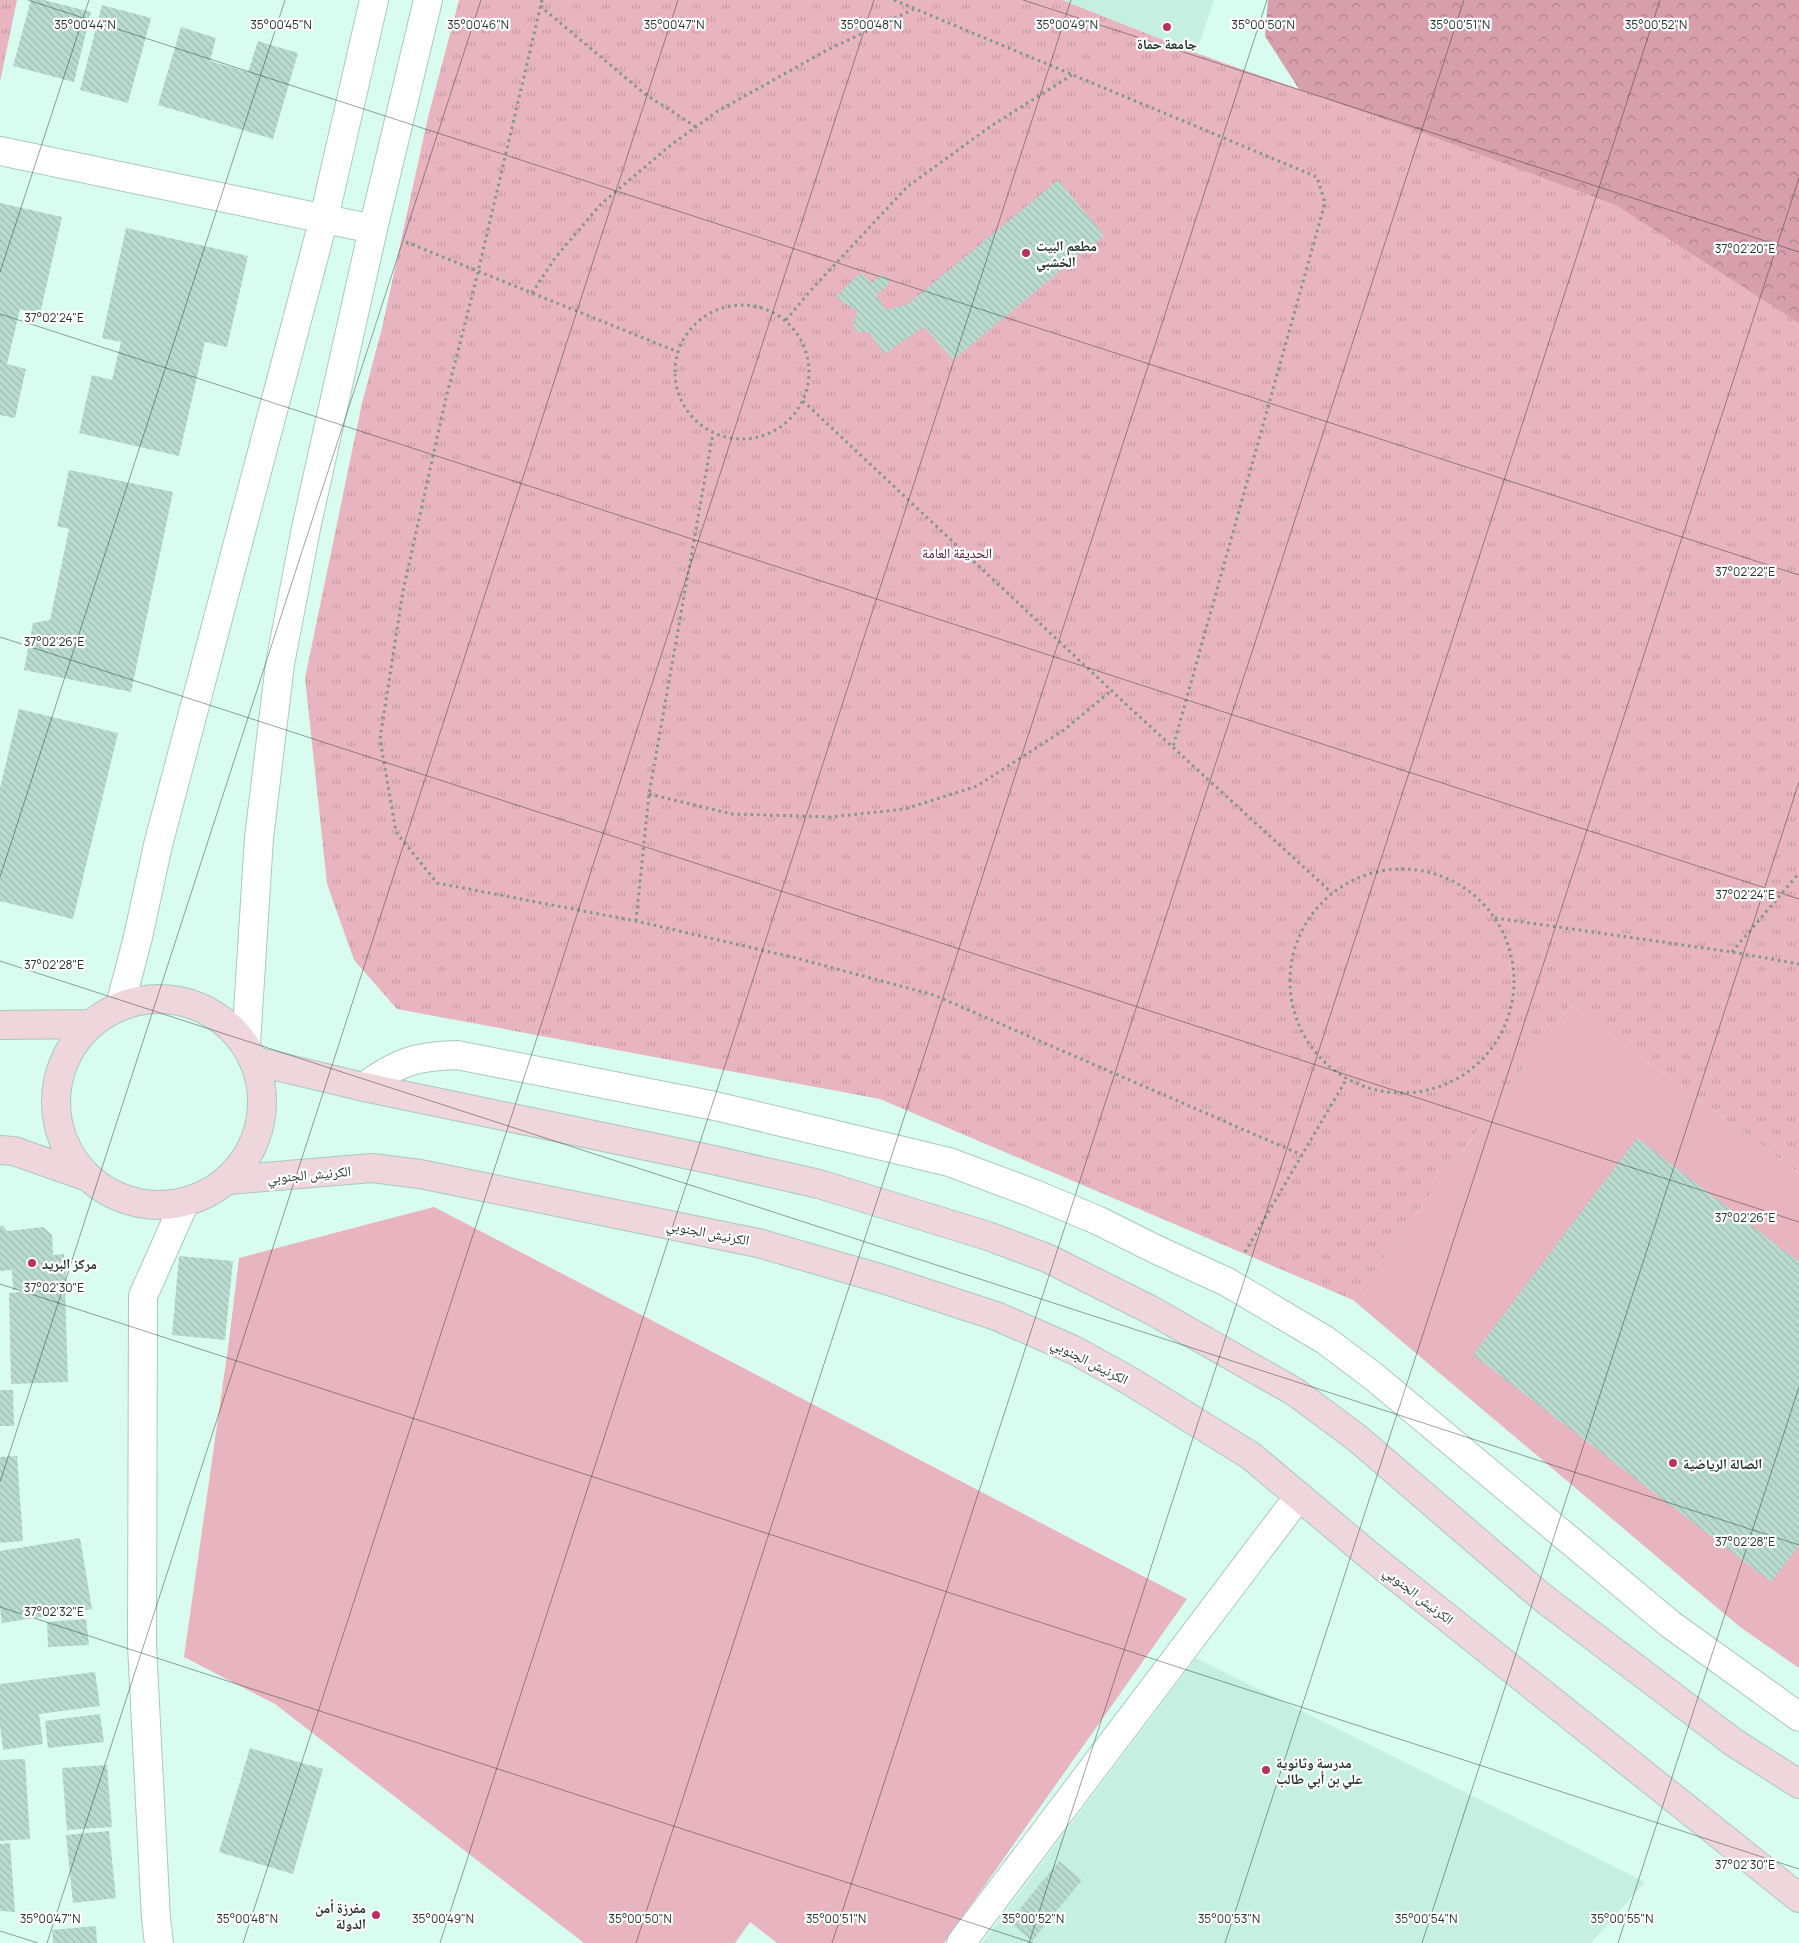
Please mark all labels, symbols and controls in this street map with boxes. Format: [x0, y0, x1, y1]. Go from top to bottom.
text: 35°00'44"N [54, 16, 116, 33]
text: 35°00'45"N [250, 16, 312, 33]
text: 35°00'46"N [447, 16, 509, 33]
text: 35°00'47"N [644, 16, 704, 33]
text: 35°00'48"N [840, 16, 902, 33]
text: 35°00'49"N [1036, 16, 1098, 33]
text: 35°00'50"N [1231, 16, 1295, 33]
text: 35°00'51"N [1430, 16, 1490, 33]
text: 35°00'52"N [1625, 16, 1687, 33]
marker: جامعة حماة [1161, 21, 1173, 33]
place label: جامعة حماة [1137, 34, 1197, 53]
place label: مطعم البيت الخشبي [1036, 236, 1097, 273]
text: 37°02'20"E [1715, 240, 1775, 257]
marker: مطعم البيت الخشبي [1020, 247, 1032, 259]
text: 37°02'24"E [24, 309, 84, 326]
park label: الحديقة العامة [922, 543, 992, 562]
text: 37°02'22"E [1715, 563, 1775, 580]
text: 37°02'26"E [24, 633, 84, 650]
text: 37°02'24"E [1715, 886, 1775, 903]
text: 37°02'28"E [24, 956, 84, 973]
street label: الكرنيش الجنوبي [266, 1161, 352, 1190]
text: 37°02'26"E [1715, 1209, 1775, 1226]
street label: الكرنيش الجنوبي [664, 1215, 751, 1252]
place label: مركز البريد [42, 1254, 97, 1273]
marker: مركز البريد [26, 1257, 38, 1269]
text: 37°02'30"E [24, 1279, 84, 1296]
street label: الكرنيش الجنوبي [1047, 1333, 1132, 1391]
place label: الصالة الرياضية [1683, 1454, 1762, 1473]
marker: الصالة الرياضية [1667, 1457, 1679, 1469]
text: 37°02'28"E [1715, 1533, 1775, 1550]
street label: الكرنيش الجنوبي [1378, 1562, 1458, 1630]
text: 37°02'32"E [24, 1603, 84, 1620]
place label: مدرسة وثانوية علي بن أبي طالب [1276, 1753, 1363, 1790]
marker: مدرسة وثانوية علي بن أبي طالب [1260, 1764, 1272, 1776]
text: 37°02'30"E [1715, 1856, 1775, 1873]
place label: مفرزة أمن الدولة [315, 1898, 366, 1933]
marker: مفرزة أمن الدولة [370, 1909, 382, 1921]
text: 35°00'47"N [20, 1910, 80, 1927]
text: 35°00'48"N [216, 1910, 278, 1927]
text: 35°00'49"N [412, 1910, 474, 1927]
text: 35°00'50"N [608, 1910, 672, 1927]
text: 35°00'51"N [806, 1910, 866, 1927]
text: 35°00'52"N [1002, 1910, 1064, 1927]
text: 35°00'53"N [1198, 1910, 1260, 1927]
text: 35°00'54"N [1395, 1910, 1457, 1927]
text: 35°00'55"N [1591, 1910, 1653, 1927]

